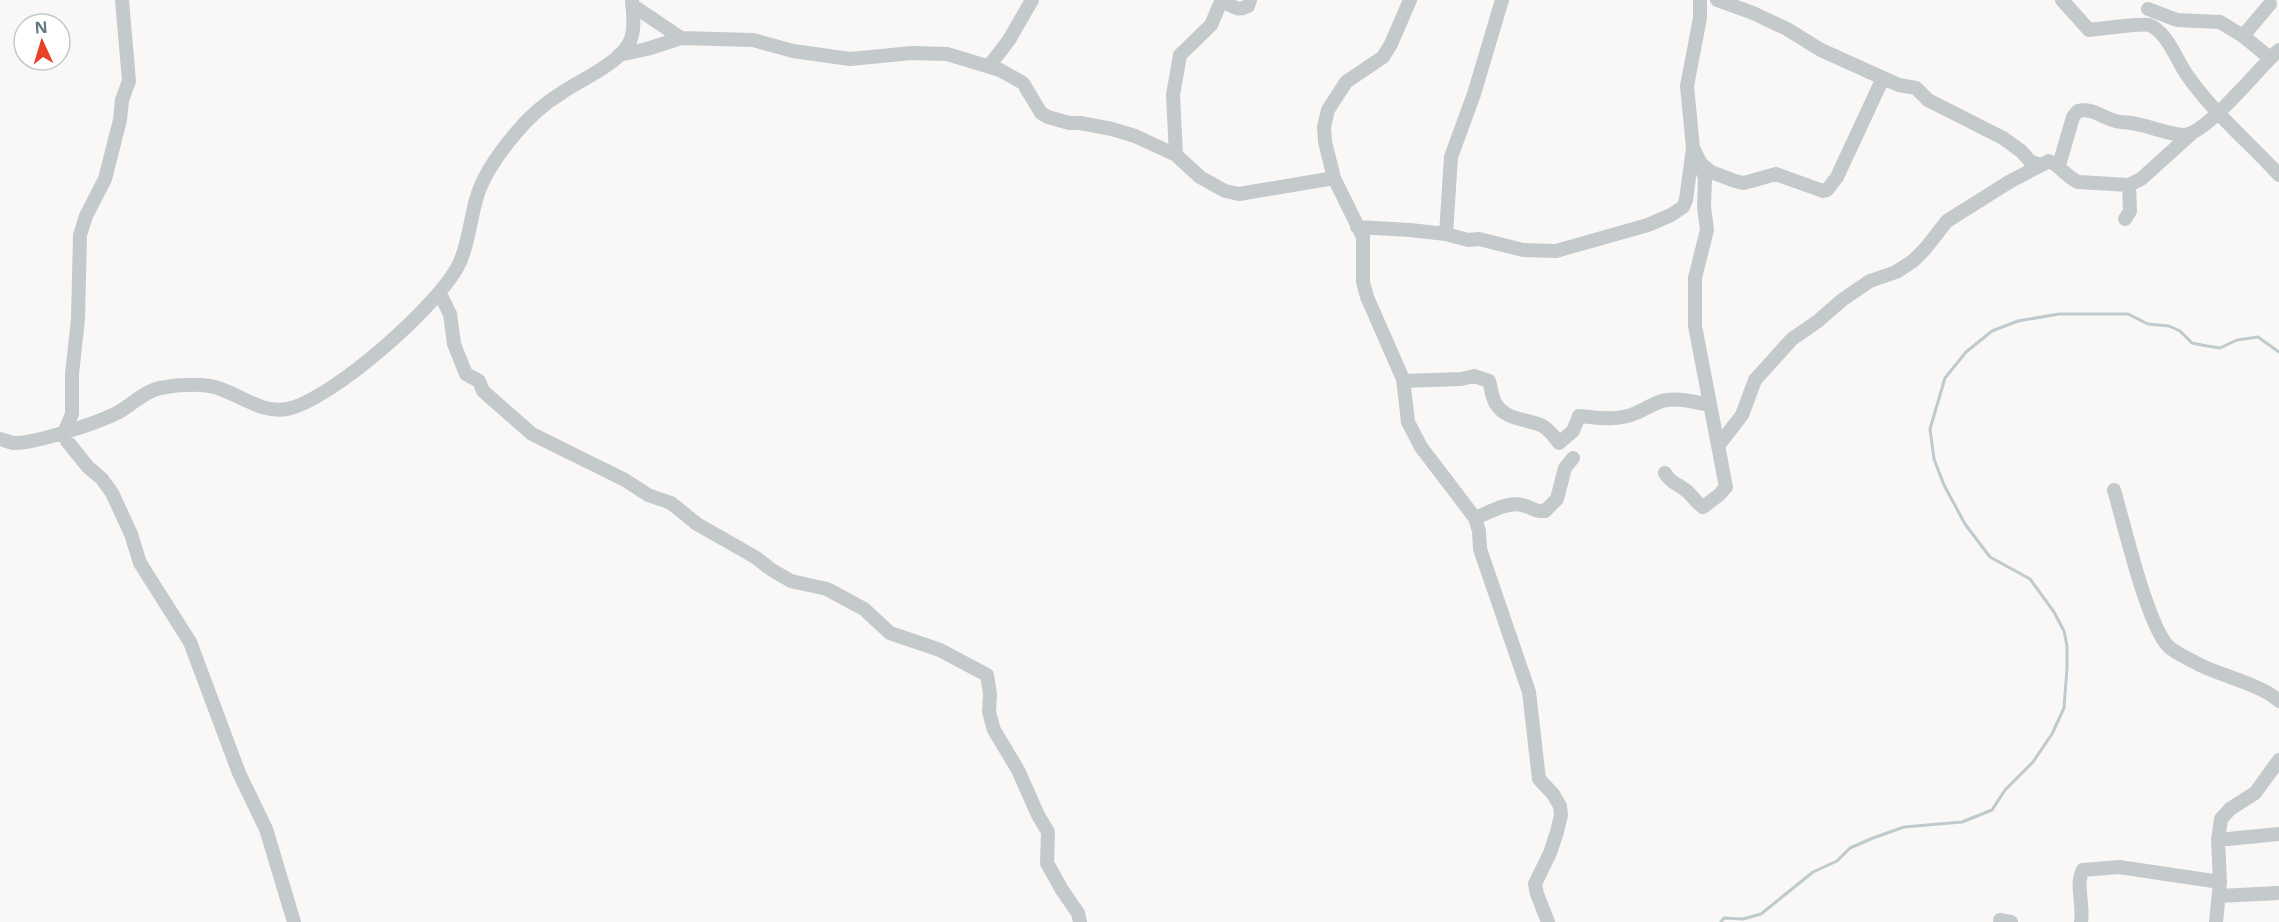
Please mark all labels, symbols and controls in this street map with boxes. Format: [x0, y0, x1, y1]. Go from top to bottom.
north arrow [12, 12, 72, 72]
text: N [34, 16, 48, 38]

